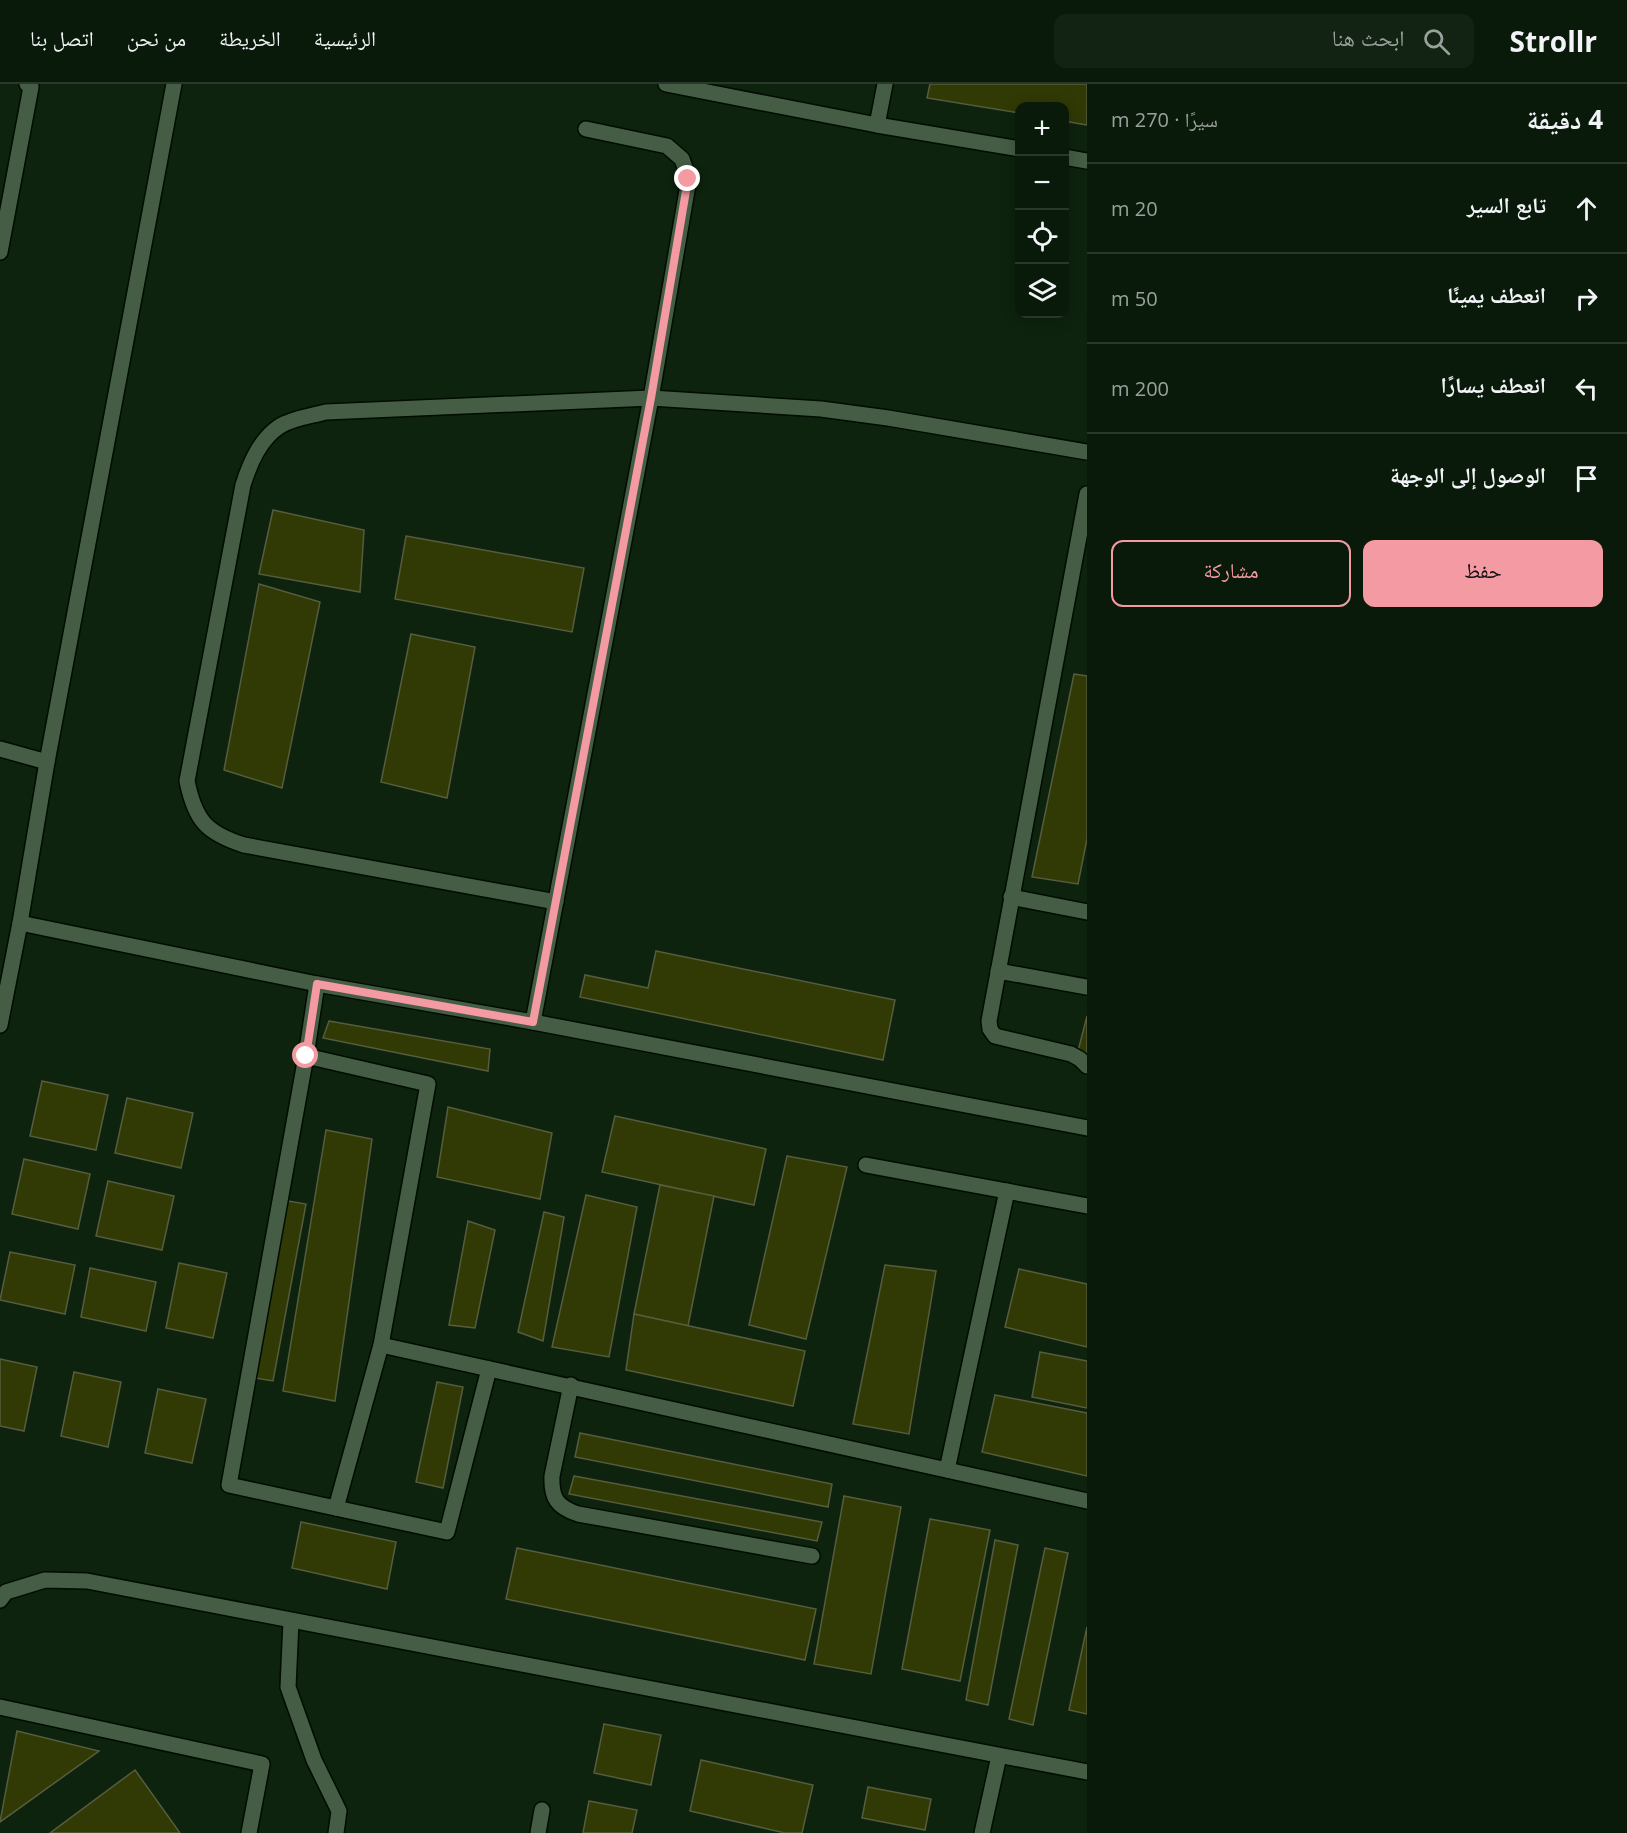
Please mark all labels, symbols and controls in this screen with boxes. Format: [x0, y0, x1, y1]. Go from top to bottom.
search box [1054, 14, 1474, 68]
text: ابحث هنا [1332, 22, 1405, 52]
text: Strollr [1510, 22, 1597, 60]
text: اتصل بنا [30, 24, 94, 52]
text: من نحن [127, 24, 186, 52]
text: الخريطة [219, 24, 281, 52]
text: الرئيسية [314, 24, 376, 52]
icon: search [1420, 25, 1453, 58]
text: 4 دقيقة [1527, 101, 1603, 137]
map controls [1015, 102, 1069, 318]
button: + [1015, 102, 1069, 156]
text: سيرًا · 270 m [1111, 106, 1218, 133]
button: − [1015, 156, 1069, 210]
route end [674, 165, 700, 191]
text: تابع السير [1467, 189, 1546, 219]
icon: ahead [1570, 192, 1603, 225]
text: 20 m [1111, 195, 1158, 222]
button: locate [1015, 210, 1069, 264]
button: layers [1015, 264, 1069, 318]
text: انعطف يمينًا [1447, 279, 1546, 309]
icon: right [1570, 282, 1603, 315]
text: 50 m [1111, 285, 1158, 312]
text: انعطف يسارًا [1441, 369, 1546, 399]
icon: left [1570, 372, 1603, 405]
text: 200 m [1111, 375, 1169, 402]
text: الوصول إلى الوجهة [1390, 459, 1546, 489]
icon: arrive [1570, 462, 1603, 495]
button: مشاركة [1111, 540, 1351, 607]
button: حفظ [1363, 540, 1603, 607]
route start [292, 1042, 318, 1068]

